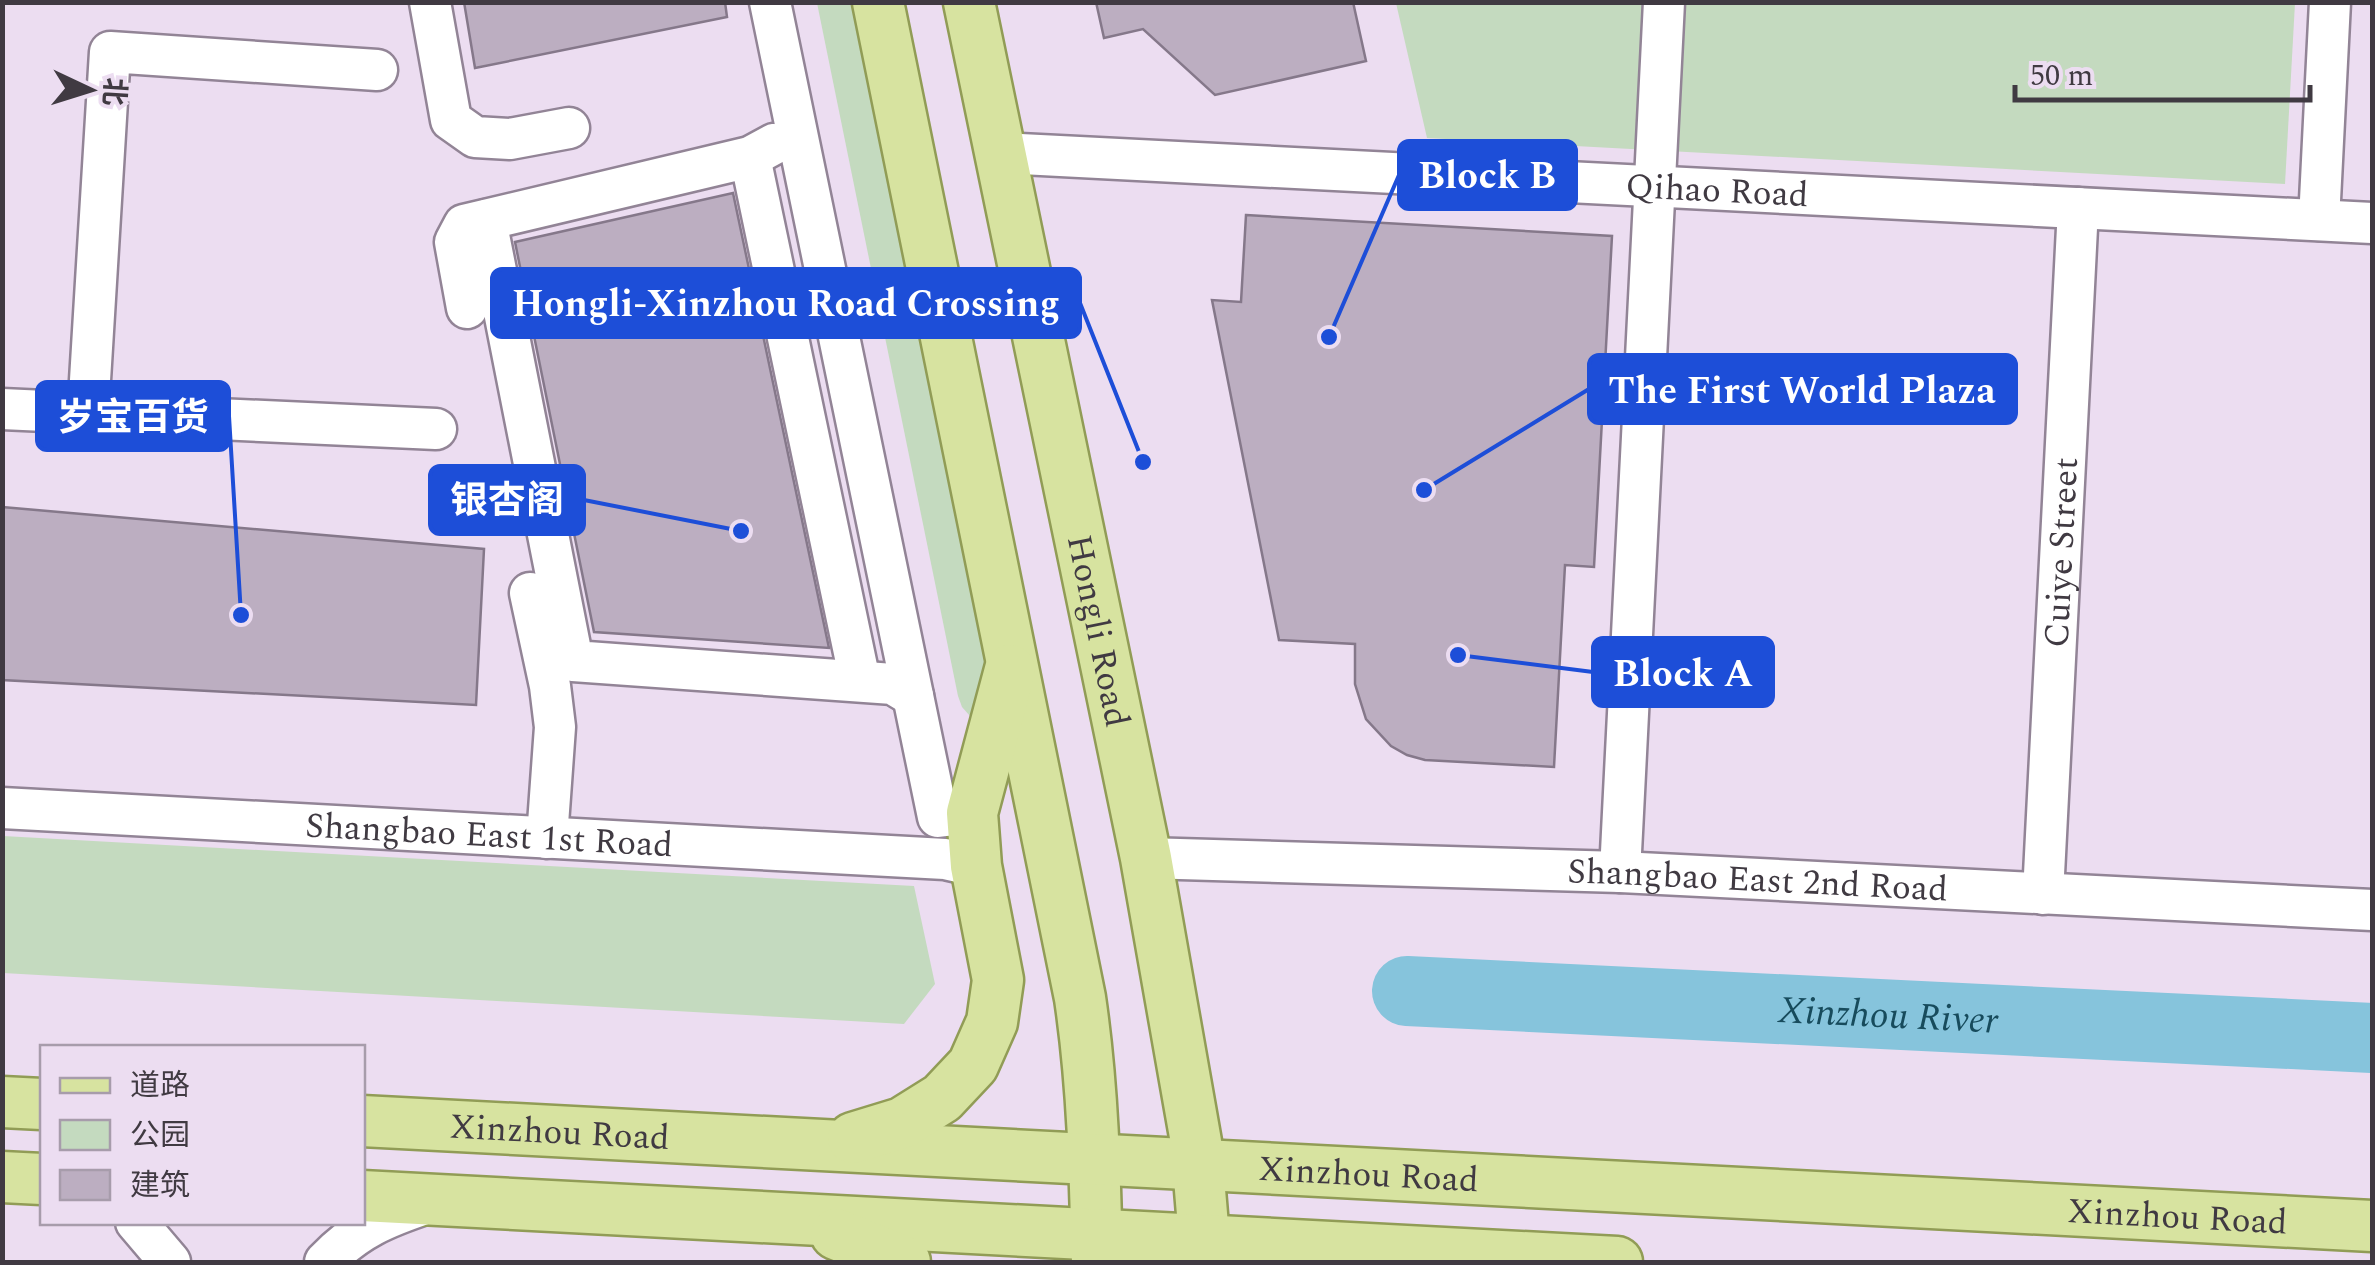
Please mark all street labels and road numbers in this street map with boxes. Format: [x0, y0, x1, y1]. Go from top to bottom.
street label: Qihao Road [1624, 160, 1810, 222]
street label: Cuiye Street [2031, 456, 2093, 649]
street label: Hongli Road [1052, 530, 1143, 732]
street label: Shangbao East 1st Road [304, 799, 674, 872]
street label: Shangbao East 2nd Road [1567, 845, 1949, 917]
street label: Xinzhou Road [448, 1101, 671, 1165]
street label: Xinzhou Road [1257, 1143, 1480, 1207]
street label: Xinzhou Road [2066, 1185, 2289, 1250]

